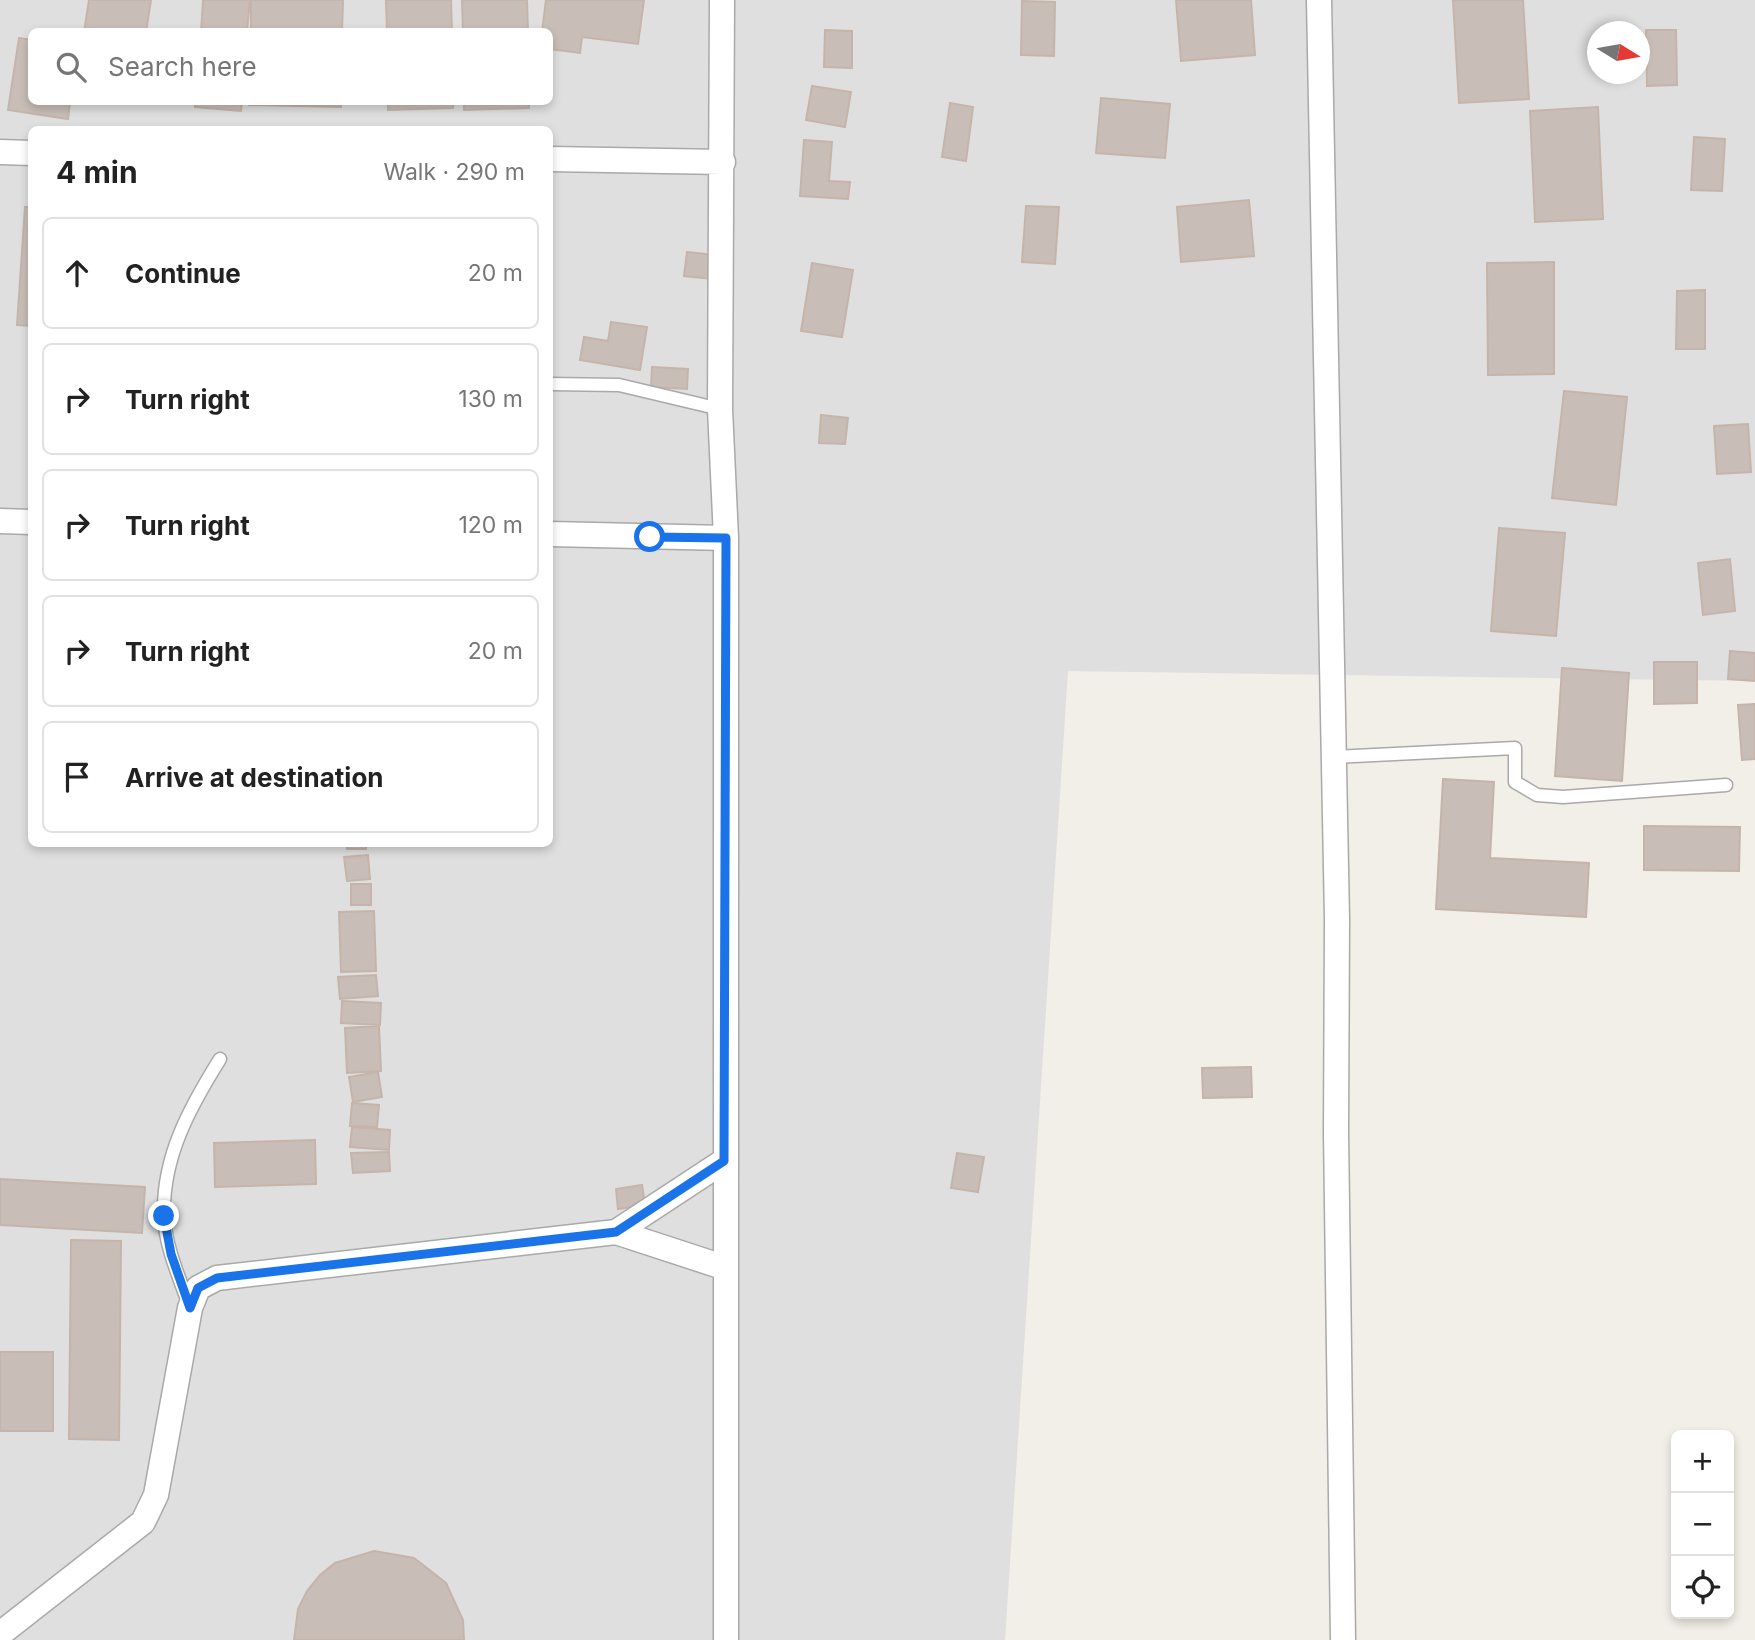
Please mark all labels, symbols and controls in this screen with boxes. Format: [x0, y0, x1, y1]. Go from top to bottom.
north arrow [1587, 21, 1650, 84]
search box [28, 28, 553, 105]
icon: search [52, 48, 90, 86]
text: Search here [108, 51, 257, 82]
text: 4 min [56, 154, 138, 190]
text: Walk · 290 m [383, 158, 525, 186]
icon: ahead [58, 254, 96, 292]
text: Continue [125, 258, 241, 289]
text: 20 m [468, 259, 523, 287]
icon: right [58, 380, 96, 418]
text: Turn right [125, 384, 250, 415]
text: 130 m [458, 385, 523, 413]
icon: right [58, 506, 96, 544]
text: Turn right [125, 510, 250, 541]
text: 120 m [458, 511, 523, 539]
route start [634, 521, 665, 552]
icon: right [58, 632, 96, 670]
text: Turn right [125, 636, 250, 667]
text: 20 m [468, 637, 523, 665]
icon: arrive [58, 758, 96, 796]
text: Arrive at destination [125, 762, 384, 793]
route end [148, 1200, 179, 1231]
map controls [1671, 1430, 1734, 1619]
button: + [1671, 1430, 1734, 1493]
button: − [1671, 1493, 1734, 1556]
button: locate [1671, 1556, 1734, 1619]

